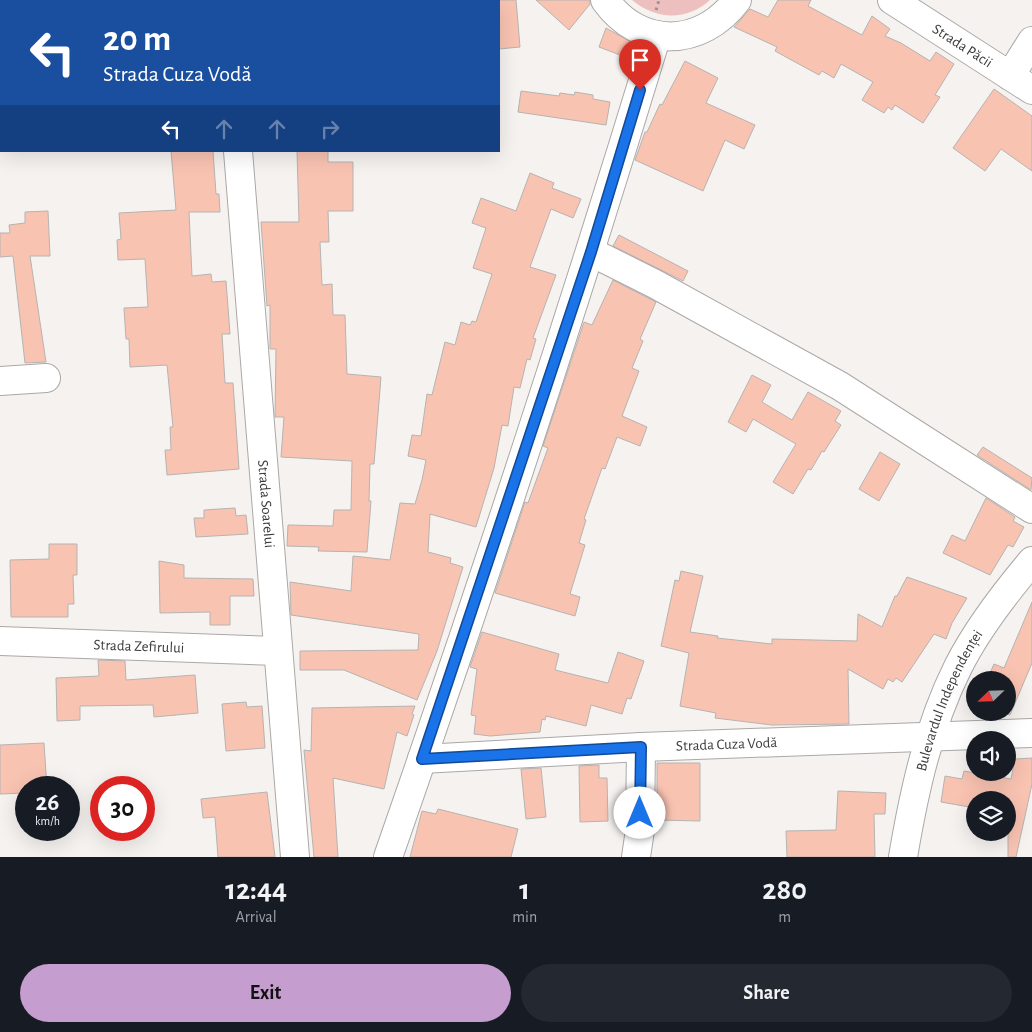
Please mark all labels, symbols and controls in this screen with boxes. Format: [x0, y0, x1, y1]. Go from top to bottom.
icon: left [20, 20, 85, 85]
street label: Strada Păcii [930, 21, 995, 70]
text: 20 m [103, 22, 171, 57]
pin [619, 39, 661, 90]
icon: arrive [626, 46, 654, 74]
text: Strada Cuza Vodă [103, 63, 252, 85]
icon: left [157, 115, 185, 143]
icon: ahead [210, 115, 238, 143]
icon: ahead [263, 115, 291, 143]
icon: right [316, 115, 344, 143]
street label: Strada Soarelui [255, 459, 278, 549]
street label: Bulevardul Independenței [913, 627, 985, 773]
street label: Strada Zefirului [93, 637, 185, 655]
north arrow [966, 671, 1016, 721]
map controls [966, 671, 1016, 841]
button: sound [966, 731, 1016, 781]
street label: Strada Cuza Vodă [676, 735, 778, 753]
speed limit sign: 30 [90, 776, 155, 841]
position arrow [613, 786, 665, 838]
text: 26 [36, 790, 59, 815]
button: layers [966, 791, 1016, 841]
text: km/h [35, 815, 60, 827]
text: 12:44 [225, 875, 287, 905]
text: 1 [519, 875, 530, 905]
text: 280 [762, 875, 807, 905]
text: Arrival [236, 909, 277, 925]
text: min [512, 909, 537, 925]
text: m [778, 909, 791, 925]
button: Exit [20, 964, 511, 1022]
button: Share [521, 964, 1012, 1022]

